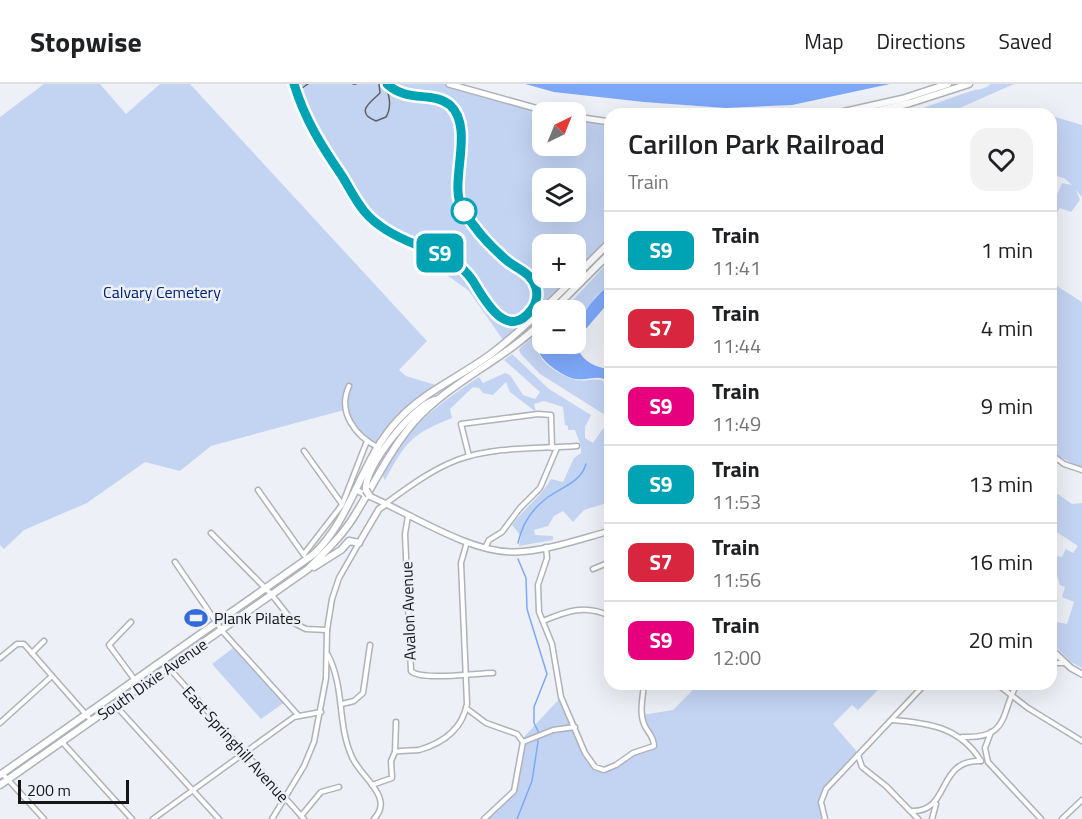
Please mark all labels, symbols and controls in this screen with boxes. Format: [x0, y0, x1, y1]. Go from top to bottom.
text: Stopwise [30, 20, 142, 63]
text: Map [804, 25, 844, 57]
text: Directions [877, 25, 966, 57]
text: Saved [999, 25, 1052, 57]
north arrow [532, 102, 586, 156]
map controls [532, 102, 586, 354]
text: Carillon Park Railroad [628, 122, 885, 165]
button: heart [970, 128, 1033, 191]
text: Train [628, 166, 669, 197]
button: layers [532, 168, 586, 222]
unlabelled marker [451, 198, 477, 224]
text: Train [712, 218, 760, 252]
text: 1 min [981, 233, 1033, 267]
line badge: S9 [413, 234, 467, 272]
button: + [532, 234, 586, 288]
text: S9 [649, 234, 673, 266]
text: S9 [428, 237, 452, 269]
text: 11:41 [712, 252, 761, 283]
park label: Calvary Cemetery [103, 280, 221, 304]
text: Train [712, 296, 760, 330]
button: − [532, 300, 586, 354]
text: 4 min [981, 311, 1033, 345]
text: S7 [649, 312, 673, 344]
text: 11:44 [712, 330, 761, 361]
text: Train [712, 374, 760, 408]
text: 9 min [981, 389, 1033, 423]
text: S9 [649, 390, 673, 422]
text: 11:49 [712, 408, 761, 439]
text: Train [712, 452, 760, 486]
text: 13 min [968, 467, 1033, 501]
text: S9 [649, 468, 673, 500]
text: 11:53 [712, 486, 761, 517]
text: Train [712, 530, 760, 564]
text: 16 min [968, 545, 1033, 579]
text: S7 [649, 546, 673, 578]
street label: Avalon Avenue [394, 561, 422, 661]
text: 11:56 [712, 564, 761, 595]
sports icon: Plank Pilates [183, 605, 209, 631]
place label: Plank Pilates [214, 606, 301, 630]
text: Train [712, 608, 760, 642]
text: 20 min [968, 623, 1033, 657]
text: S9 [649, 624, 673, 656]
street label: South Dixie Avenue [92, 632, 212, 726]
text: 12:00 [712, 642, 761, 673]
street label: East Springhill Avenue [177, 680, 295, 808]
scale bar [18, 777, 129, 804]
text: 200 m [27, 778, 71, 802]

